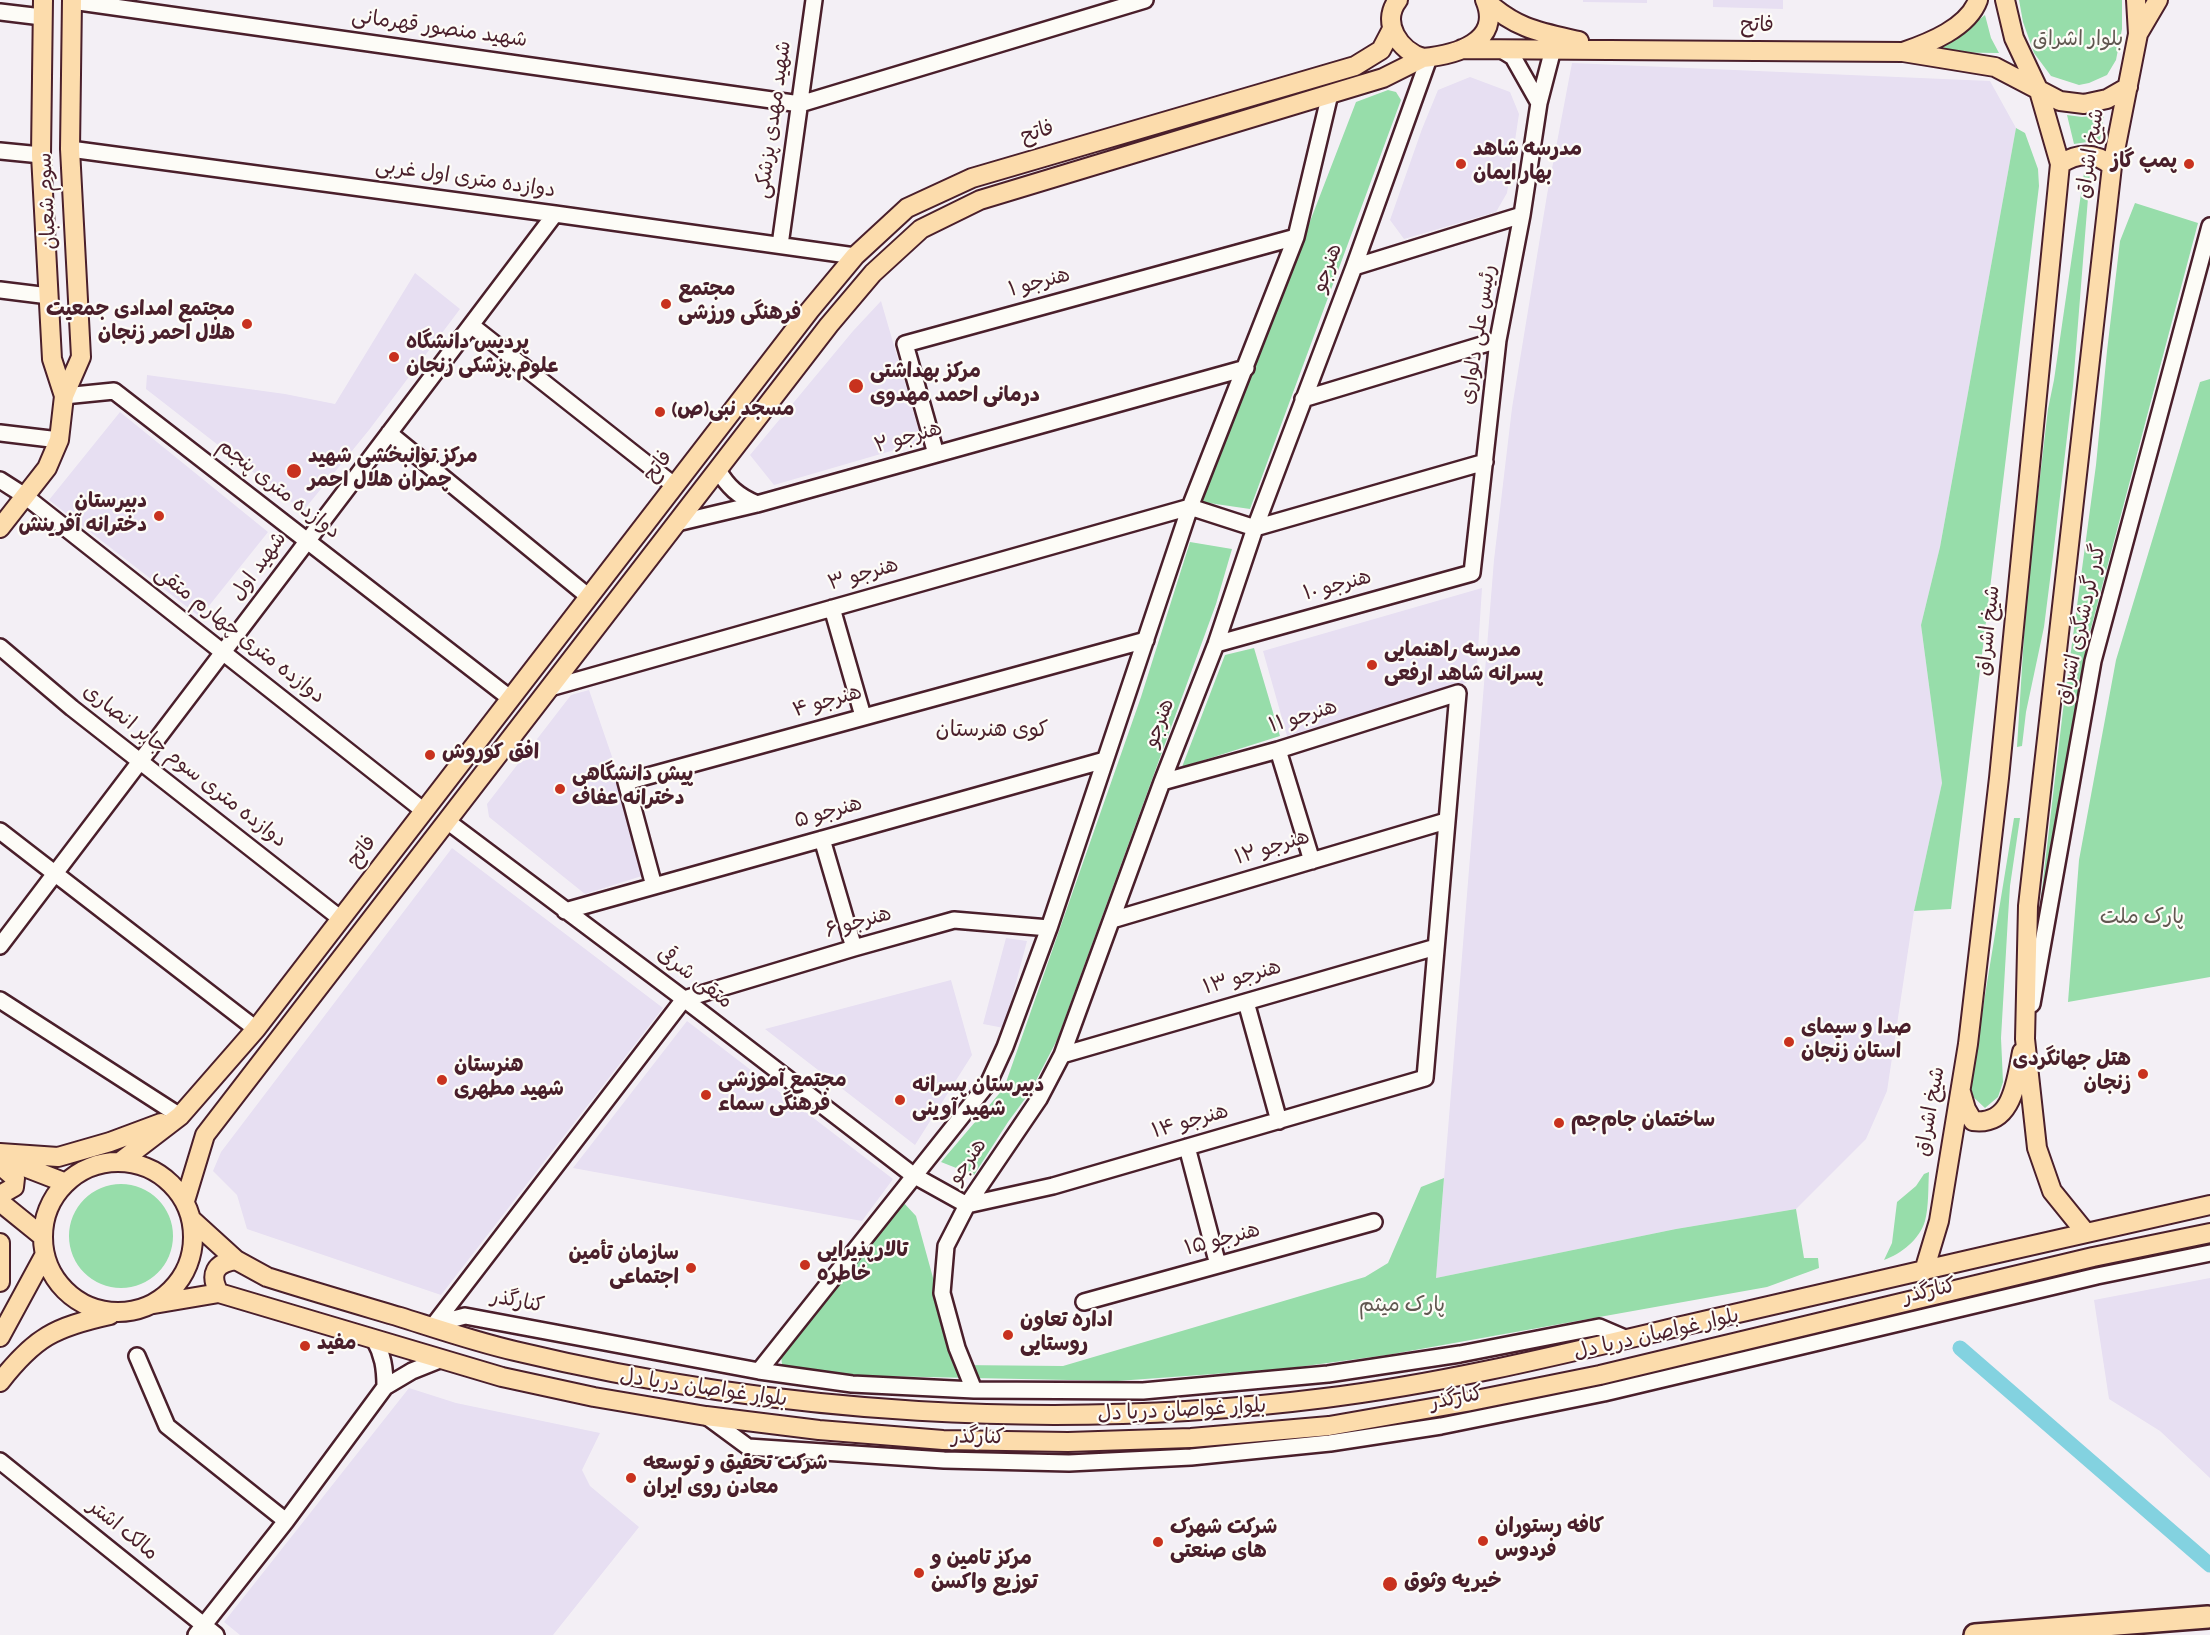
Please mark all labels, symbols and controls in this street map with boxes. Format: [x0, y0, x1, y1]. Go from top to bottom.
street label: شهید منصور قهرمانی [350, 6, 528, 56]
street label: فاتح [1740, 15, 1774, 41]
park label: بلوار اشراق [2033, 29, 2123, 55]
street label: شهید مهدی پزشکی [752, 39, 800, 201]
street label: شیخ اشراق [2073, 107, 2113, 201]
street label: فاتح [1018, 118, 1058, 152]
place label: مدرسه شاهد بهار ایمان [1473, 139, 1582, 189]
place label: پمپ گاز [2111, 151, 2177, 177]
street label: سوم شعبان [35, 152, 65, 250]
street label: دوازده متری اول غربی [373, 156, 557, 206]
marker: مدرسه شاهد بهار ایمان [1454, 157, 1468, 171]
marker: پمپ گاز [2182, 157, 2196, 171]
street label: هنرجو [1310, 241, 1350, 297]
street label: رئیس علی دلواری [1457, 263, 1505, 407]
street label: هنرجو ۱ [1006, 265, 1074, 305]
place label: مجتمع فرهنگی ورزشی [678, 279, 801, 329]
marker: مجتمع فرهنگی ورزشی [659, 297, 673, 311]
place label: مجتمع امدادی جمعیت هلال احمر زنجان [46, 299, 235, 349]
marker: مجتمع امدادی جمعیت هلال احمر زنجان [240, 317, 254, 331]
place label: پردیس دانشگاه علوم پزشکى زنجان [406, 332, 559, 382]
marker: پردیس دانشگاه علوم پزشکى زنجان [387, 350, 401, 364]
place label: مرکز بهداشتی درمانی احمد مهدوی [870, 361, 1040, 411]
marker: مرکز بهداشتی درمانی احمد مهدوی [847, 377, 865, 395]
place label: مسجد نبی(ص) [672, 399, 795, 425]
marker: مسجد نبی(ص) [653, 405, 667, 419]
street label: هنرجو ۲ [872, 418, 946, 462]
street label: دوازده متری پنجم [211, 435, 343, 547]
place label: مرکز توانبخشی شهید چمران هلال احمر [308, 446, 478, 496]
street label: فاتح [640, 447, 680, 489]
marker: مرکز توانبخشی شهید چمران هلال احمر [285, 462, 303, 480]
place label: دبیرستان دخترانه آفرینش [18, 491, 147, 541]
marker: دبیرستان دخترانه آفرینش [152, 509, 166, 523]
street label: شهید اول [228, 529, 294, 607]
street label: گدر گردشگری اشراق [2053, 543, 2115, 707]
street label: هنرجو ۳ [826, 555, 902, 599]
street label: دوازده متری چهارم متقی [148, 563, 328, 711]
street label: هنرجو ۱۰ [1301, 567, 1375, 609]
street label: شیخ اشراق [1974, 584, 2008, 678]
place label: مدرسه راهنمایی پسرانه شاهد ارفعی [1384, 640, 1543, 690]
marker: مدرسه راهنمایی پسرانه شاهد ارفعی [1365, 658, 1379, 672]
street label: دوازده متری سوم جابر انصاری [76, 681, 290, 855]
street label: هنرجو ۴ [790, 682, 866, 726]
street label: هنرجو [1141, 696, 1183, 752]
street label: هنرجو ۱۱ [1267, 697, 1341, 741]
district label: کوی هنرستان [936, 720, 1048, 746]
place label: افق کوروش [442, 742, 539, 768]
marker: افق کوروش [423, 748, 437, 762]
place label: پیش دانشگاهی دخترانه عفاف [572, 764, 693, 814]
marker: پیش دانشگاهی دخترانه عفاف [553, 782, 567, 796]
street label: هنرجو ۵ [792, 793, 866, 837]
street label: هنرجو ۱۲ [1233, 827, 1313, 873]
street label: فاتح [344, 832, 384, 874]
street label: هنرجو ۶ [823, 904, 895, 946]
park label: پارک ملت [2100, 907, 2184, 933]
street label: متقی شرقی [650, 943, 736, 1017]
street label: هنرجو ۱۳ [1201, 957, 1285, 1003]
place label: صدا و سیمای استان زنجان [1801, 1017, 1912, 1067]
marker: صدا و سیمای استان زنجان [1782, 1035, 1796, 1049]
place label: هتل جهانگردی زنجان [2012, 1049, 2131, 1099]
place label: هنرستان شهید مطهری [454, 1055, 564, 1105]
street label: شیخ اشراق [1913, 1065, 1953, 1159]
marker: هتل جهانگردی زنجان [2136, 1067, 2150, 1081]
place label: مجتمع آموزشی فرهنگی سماء [718, 1070, 847, 1120]
marker: هنرستان شهید مطهری [435, 1073, 449, 1087]
place label: دبیرستان پسرانه شهید آوینی [912, 1075, 1044, 1125]
marker: مجتمع آموزشی فرهنگی سماء [699, 1088, 713, 1102]
marker: دبیرستان پسرانه شهید آوینی [893, 1093, 907, 1107]
street label: هنرجو ۱۴ [1150, 1101, 1232, 1147]
place label: ساختمان جام‌جم [1571, 1110, 1715, 1136]
marker: ساختمان جام‌جم [1552, 1116, 1566, 1130]
street label: هنرجو [945, 1135, 995, 1191]
street label: هنرجو ۱۵ [1182, 1220, 1264, 1264]
place label: تالارپذیرایی خاطره [817, 1240, 908, 1290]
place label: سازمان تأمین اجتماعی [568, 1243, 679, 1293]
marker: تالارپذیرایی خاطره [798, 1258, 812, 1272]
marker: سازمان تأمین اجتماعی [684, 1261, 698, 1275]
street label: کنارگذر [1901, 1276, 1959, 1312]
street label: کنارگذر [488, 1287, 546, 1321]
park label: پارک میثم [1359, 1295, 1445, 1321]
street label: بلوار غواصان دریا دل [1572, 1306, 1742, 1368]
place label: اداره تعاون روستایی [1020, 1310, 1113, 1360]
marker: اداره تعاون روستایی [1001, 1328, 1015, 1342]
place label: مفید [317, 1333, 356, 1359]
marker: مفید [298, 1339, 312, 1353]
street label: بلوار غواصان دریا دل [618, 1367, 788, 1415]
street label: کنارگذر [1428, 1384, 1486, 1418]
street label: بلوار غواصان دریا دل [1097, 1396, 1267, 1430]
street label: کنارگذر [951, 1427, 1005, 1453]
place label: شرکت تحقیق و توسعه معادن روی ایران [643, 1453, 828, 1503]
marker: شرکت تحقیق و توسعه معادن روی ایران [624, 1471, 638, 1485]
street label: مالک اشتر [81, 1496, 161, 1568]
place label: کافه رستوران فردوس [1495, 1516, 1604, 1566]
place label: شرکت شهرک های صنعتی [1170, 1517, 1277, 1567]
marker: کافه رستوران فردوس [1476, 1534, 1490, 1548]
marker: شرکت شهرک های صنعتی [1151, 1535, 1165, 1549]
place label: مرکز تامین و توزیع واکسن [931, 1548, 1038, 1598]
marker: مرکز تامین و توزیع واکسن [912, 1566, 926, 1580]
place label: خیریه وثوق [1404, 1571, 1501, 1597]
marker: خیریه وثوق [1381, 1575, 1399, 1593]

